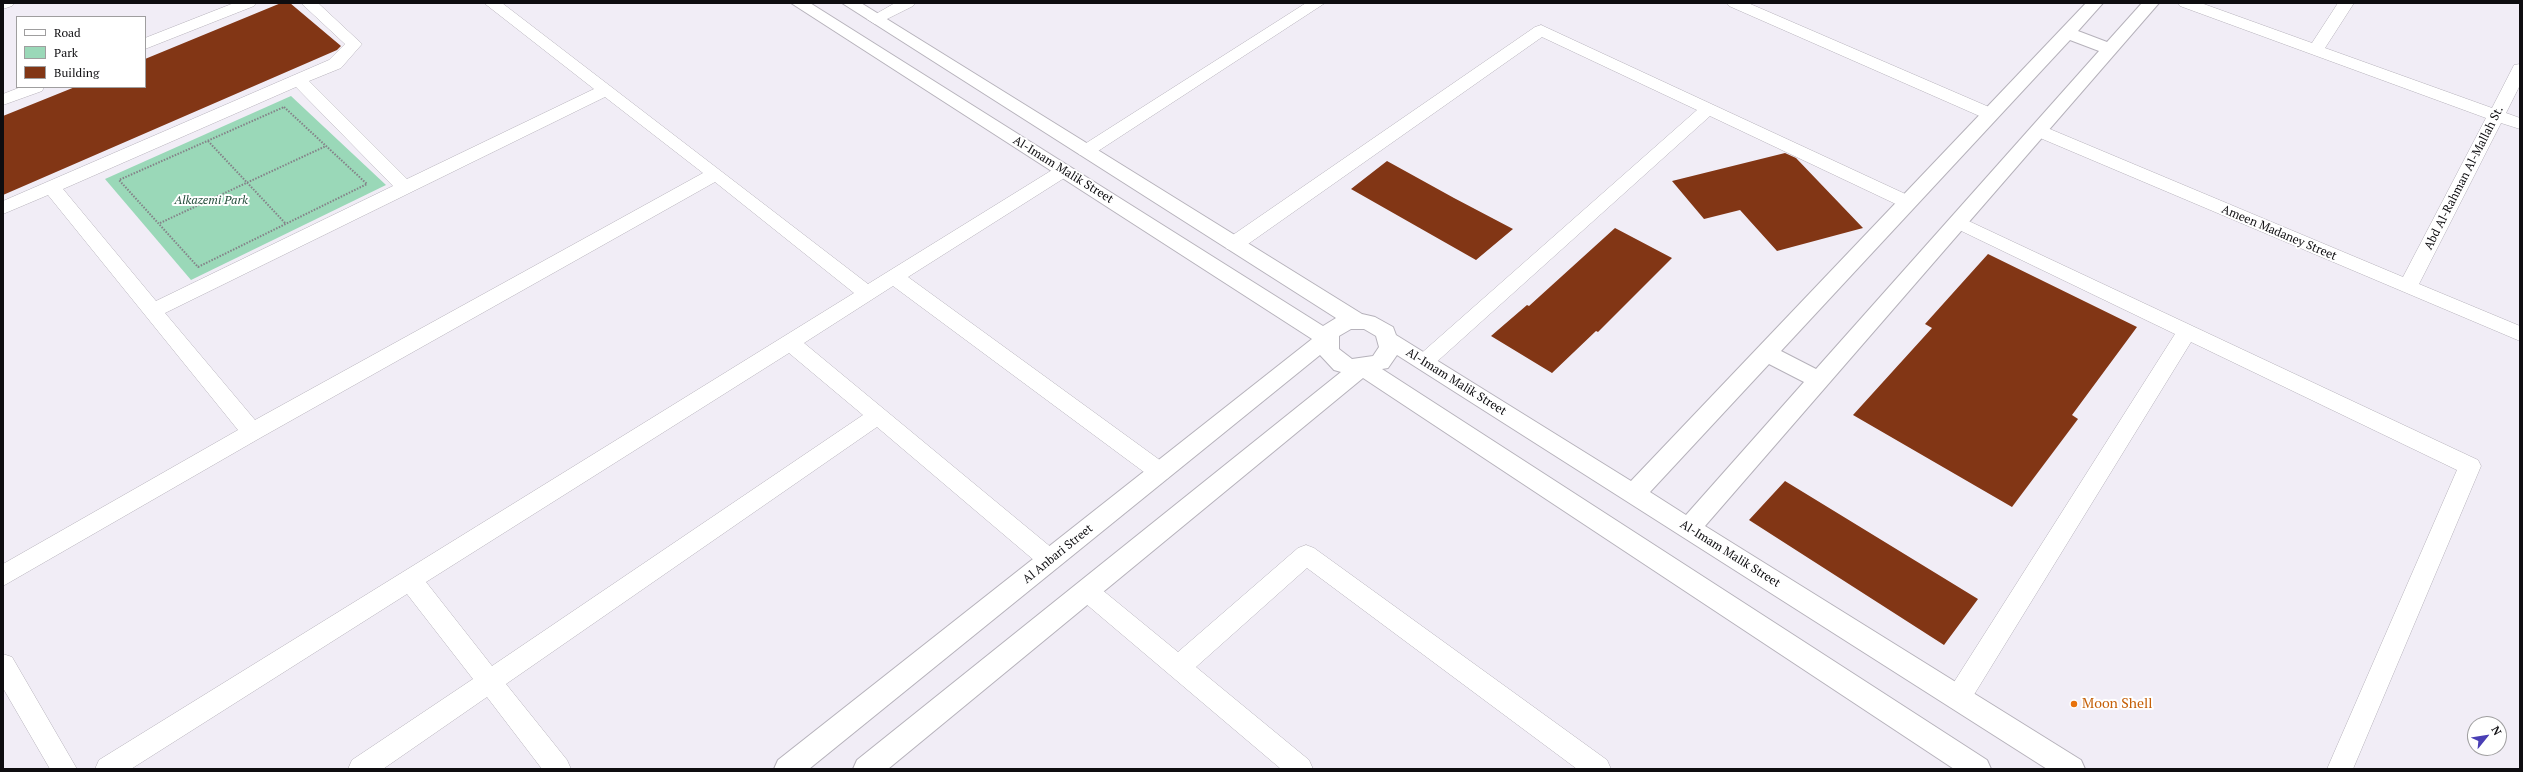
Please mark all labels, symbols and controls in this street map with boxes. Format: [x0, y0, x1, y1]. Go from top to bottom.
legend [16, 16, 146, 88]
text: Road [54, 25, 81, 40]
text: Park [54, 45, 78, 60]
text: Building [54, 65, 99, 80]
street label: Abd Al-Rahman Al-Mallah St. [2421, 104, 2507, 252]
street label: Al-Imam Malik Street [1010, 133, 1116, 207]
park label: Alkazemi Park [174, 194, 248, 208]
street label: Ameen Madaney Street [2219, 202, 2339, 264]
street label: Al-Imam Malik Street [1403, 345, 1509, 419]
street label: Al-Imam Malik Street [1677, 517, 1783, 591]
street label: Al Anbari Street [1020, 521, 1096, 587]
place label: Moon Shell [2082, 696, 2153, 712]
marker: Moon Shell [2069, 699, 2079, 709]
north arrow [2467, 716, 2507, 756]
text: N [2488, 723, 2505, 738]

